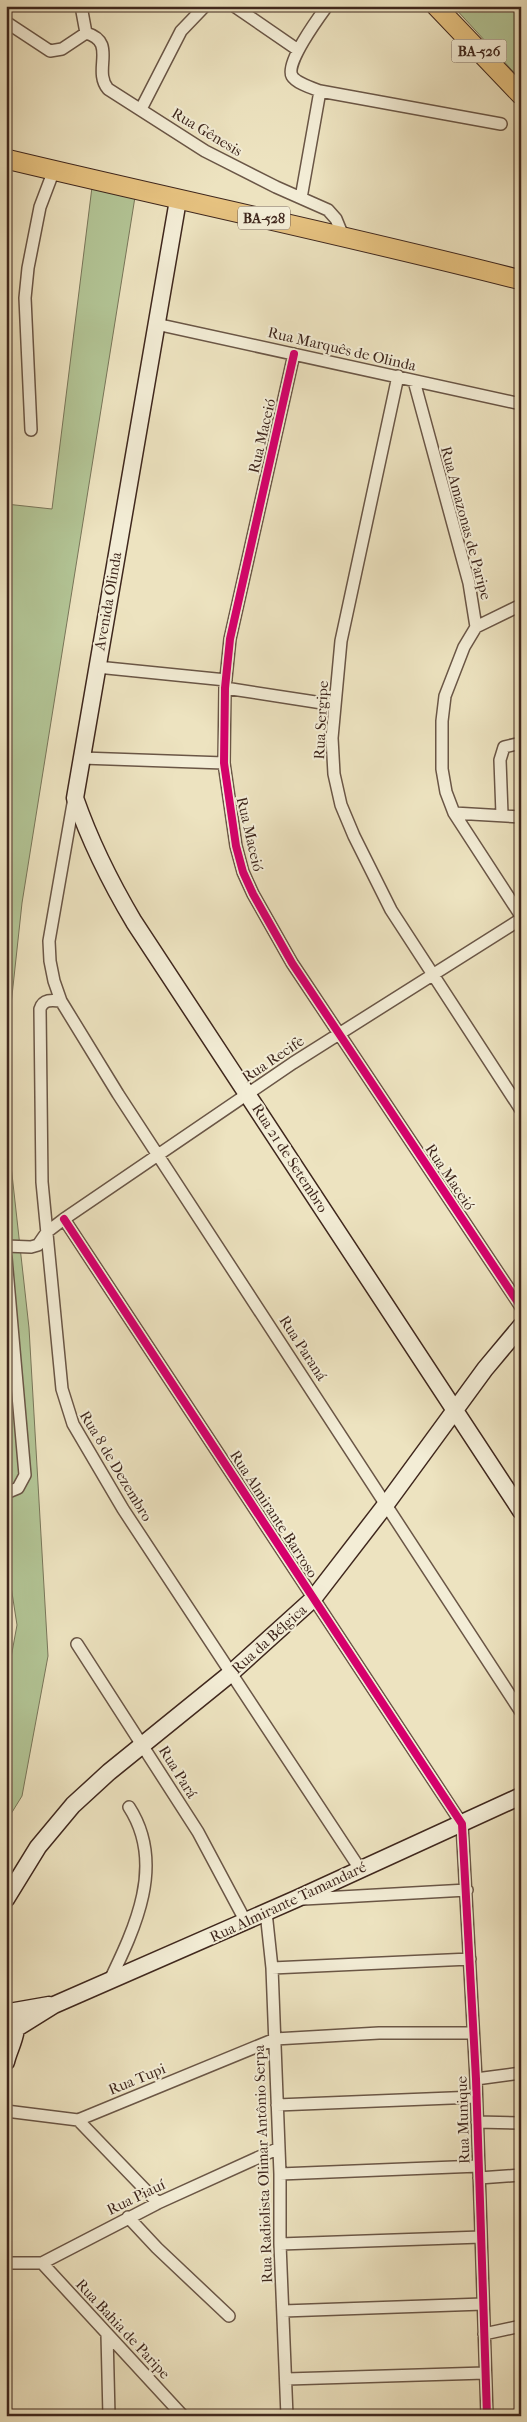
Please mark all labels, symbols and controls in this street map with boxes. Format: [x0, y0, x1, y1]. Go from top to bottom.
road number: BA-526 [452, 40, 506, 62]
street label: Rua Gênesis [169, 104, 246, 160]
road number: BA-528 [238, 207, 290, 230]
street label: Rua Marquês de Olinda [266, 323, 419, 375]
street label: Rua Maceió [245, 397, 279, 475]
street label: Rua Amazonas de Paripe [437, 444, 495, 602]
street label: Avenida Olinda [90, 549, 126, 653]
street label: Rua Sergipe [310, 680, 332, 760]
street label: Rua Maceió [233, 795, 267, 873]
street label: Rua Recife [239, 1031, 308, 1086]
street label: Rua 21 de Setembro [248, 1100, 332, 1216]
street label: Rua Maceió [421, 1141, 479, 1214]
street label: Rua Paraná [275, 1312, 331, 1385]
street label: Rua 8 de Dezembro [76, 1407, 156, 1525]
street label: Rua Almirante Barroso [226, 1447, 322, 1581]
street label: Rua da Bélgica [228, 1600, 311, 1677]
street label: Rua Pará [155, 1742, 202, 1802]
street label: Rua Almirante Tamandaré [207, 1858, 370, 1946]
street label: Rua Radiolista Olimar Antônio Serpa [250, 2043, 276, 2283]
street label: Rua Tupi [106, 2059, 169, 2099]
street label: Rua Munique [452, 2075, 474, 2164]
street label: Rua Piauí [104, 2175, 169, 2219]
street label: Rua Bahia de Paripe [72, 2275, 174, 2383]

